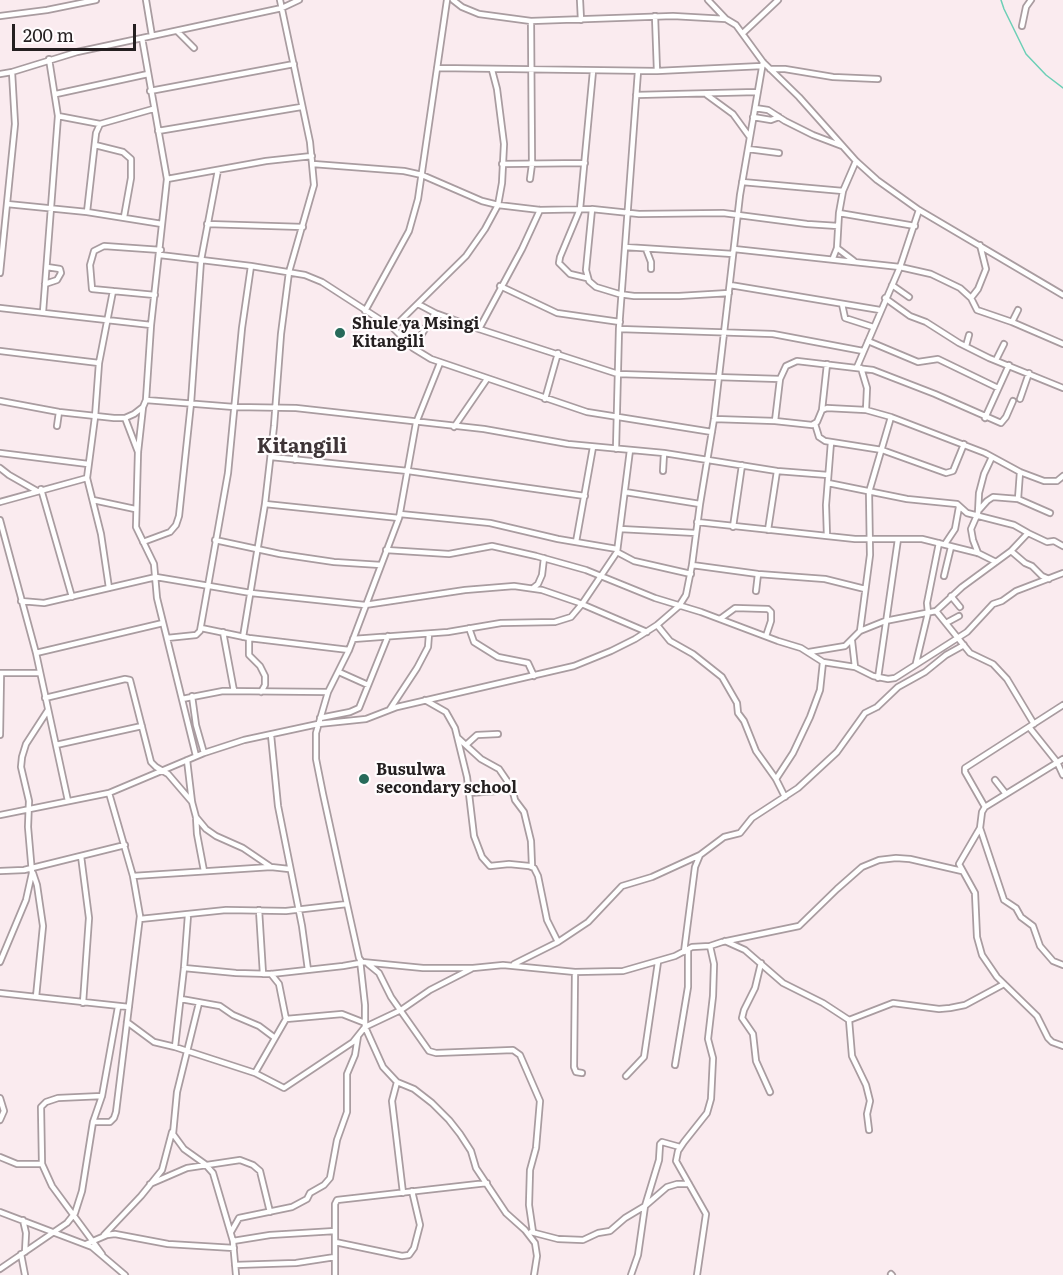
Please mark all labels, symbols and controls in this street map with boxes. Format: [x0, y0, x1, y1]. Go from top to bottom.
scale bar [15, 12, 140, 50]
text: 200 m [23, 21, 74, 48]
place label: Shule ya Msingi Kitangili [352, 314, 479, 352]
marker: Shule ya Msingi Kitangili [333, 326, 347, 340]
district label: Kitangili [257, 435, 347, 459]
place label: Busulwa secondary school [376, 760, 517, 798]
marker: Busulwa secondary school [357, 772, 371, 786]

